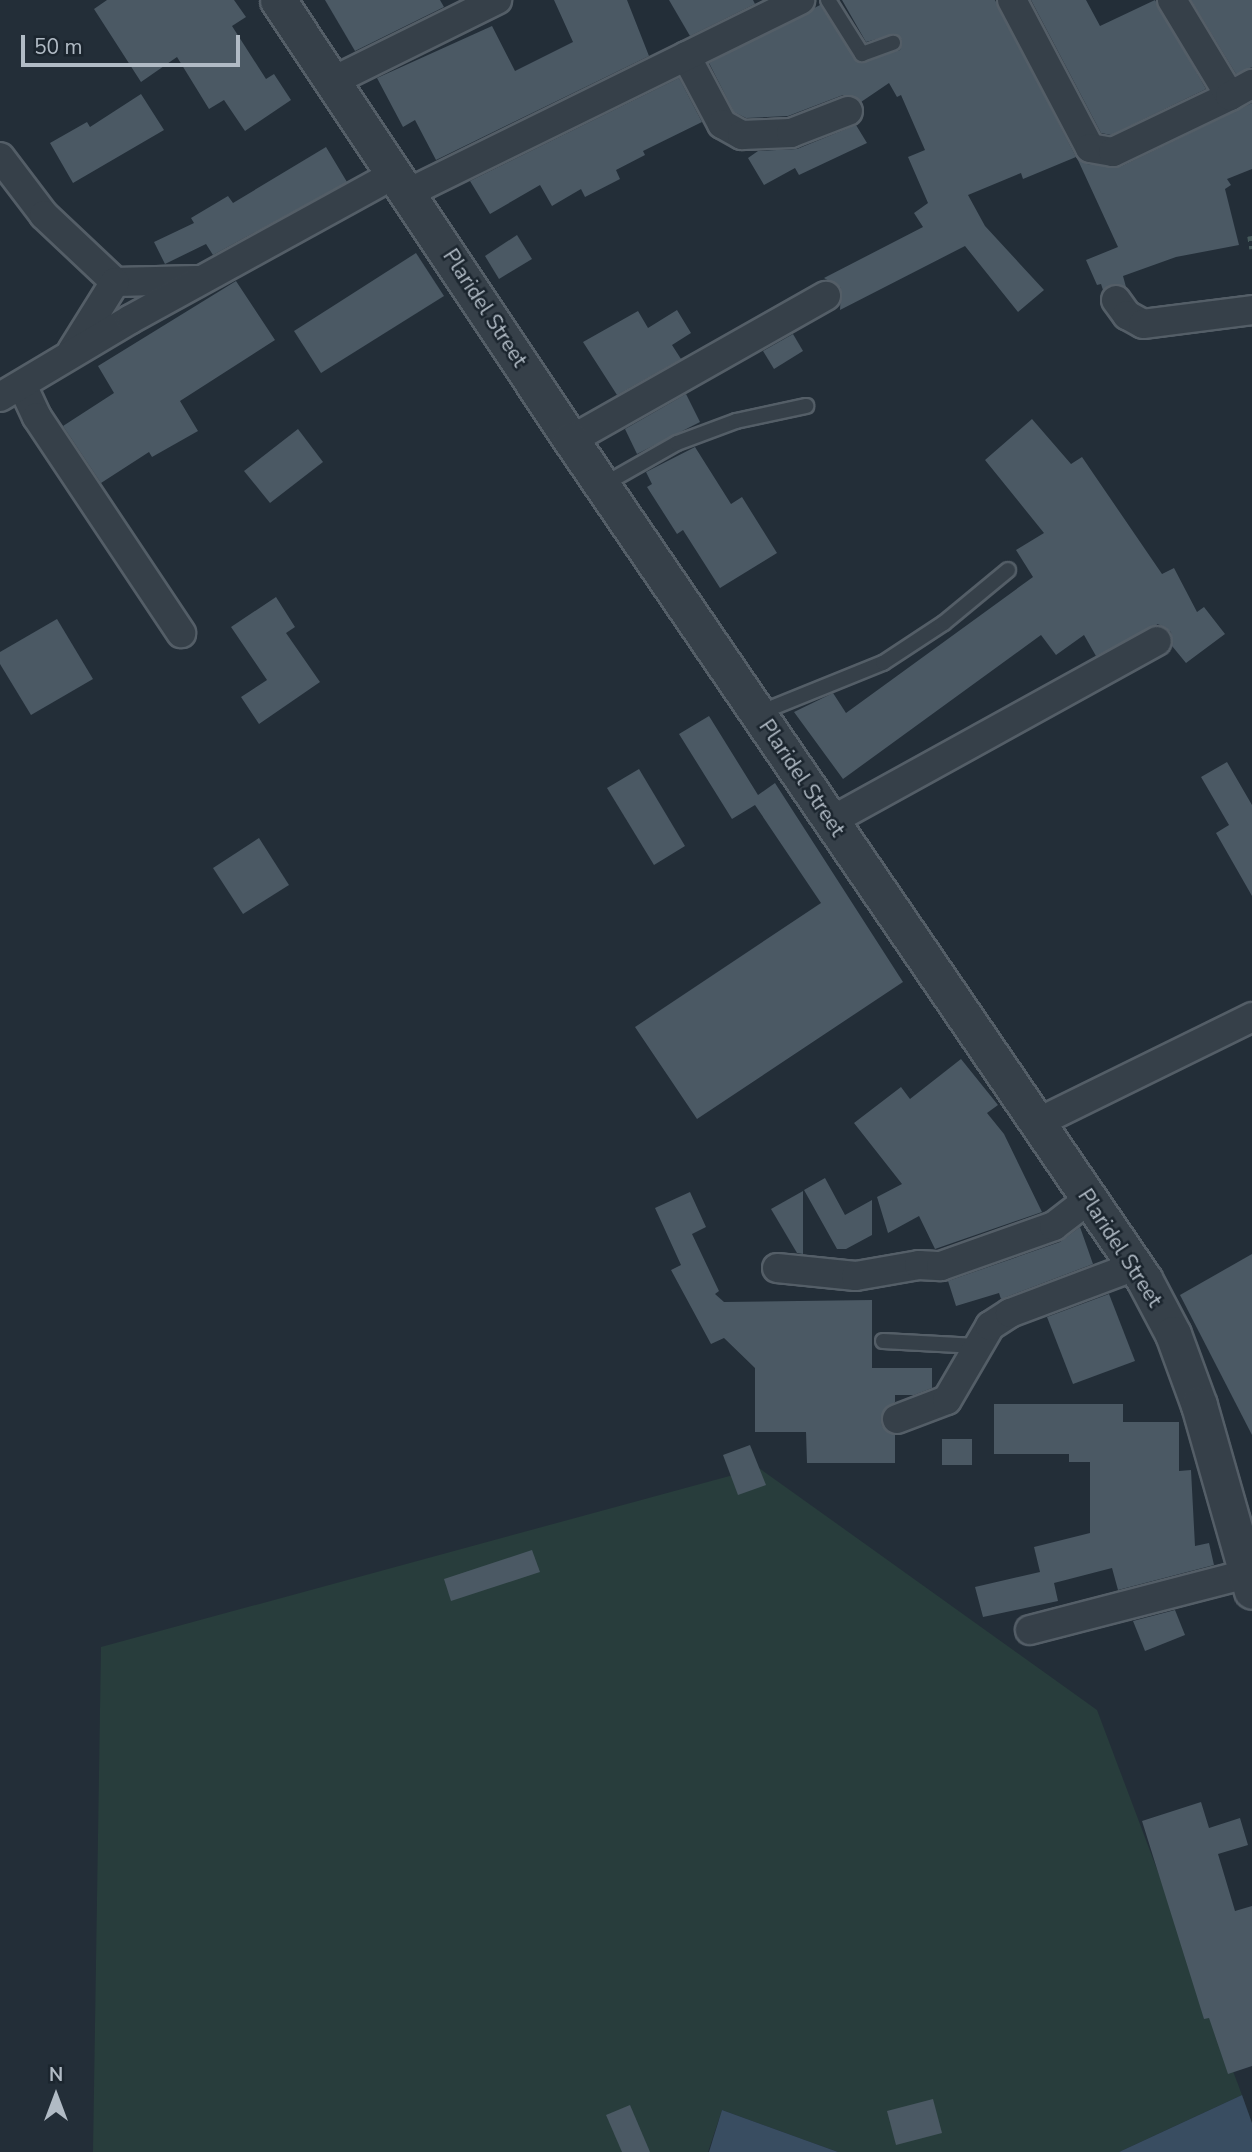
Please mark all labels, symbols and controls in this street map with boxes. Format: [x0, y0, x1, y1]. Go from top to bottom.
scale bar [24, 21, 243, 65]
text: 50 m [34, 33, 83, 61]
street label: Plaridel Street [438, 244, 532, 372]
street label: Plaridel Street [754, 715, 850, 841]
street label: Plaridel Street [1073, 1184, 1167, 1312]
north arrow [21, 2061, 91, 2131]
text: N [49, 2062, 63, 2088]

